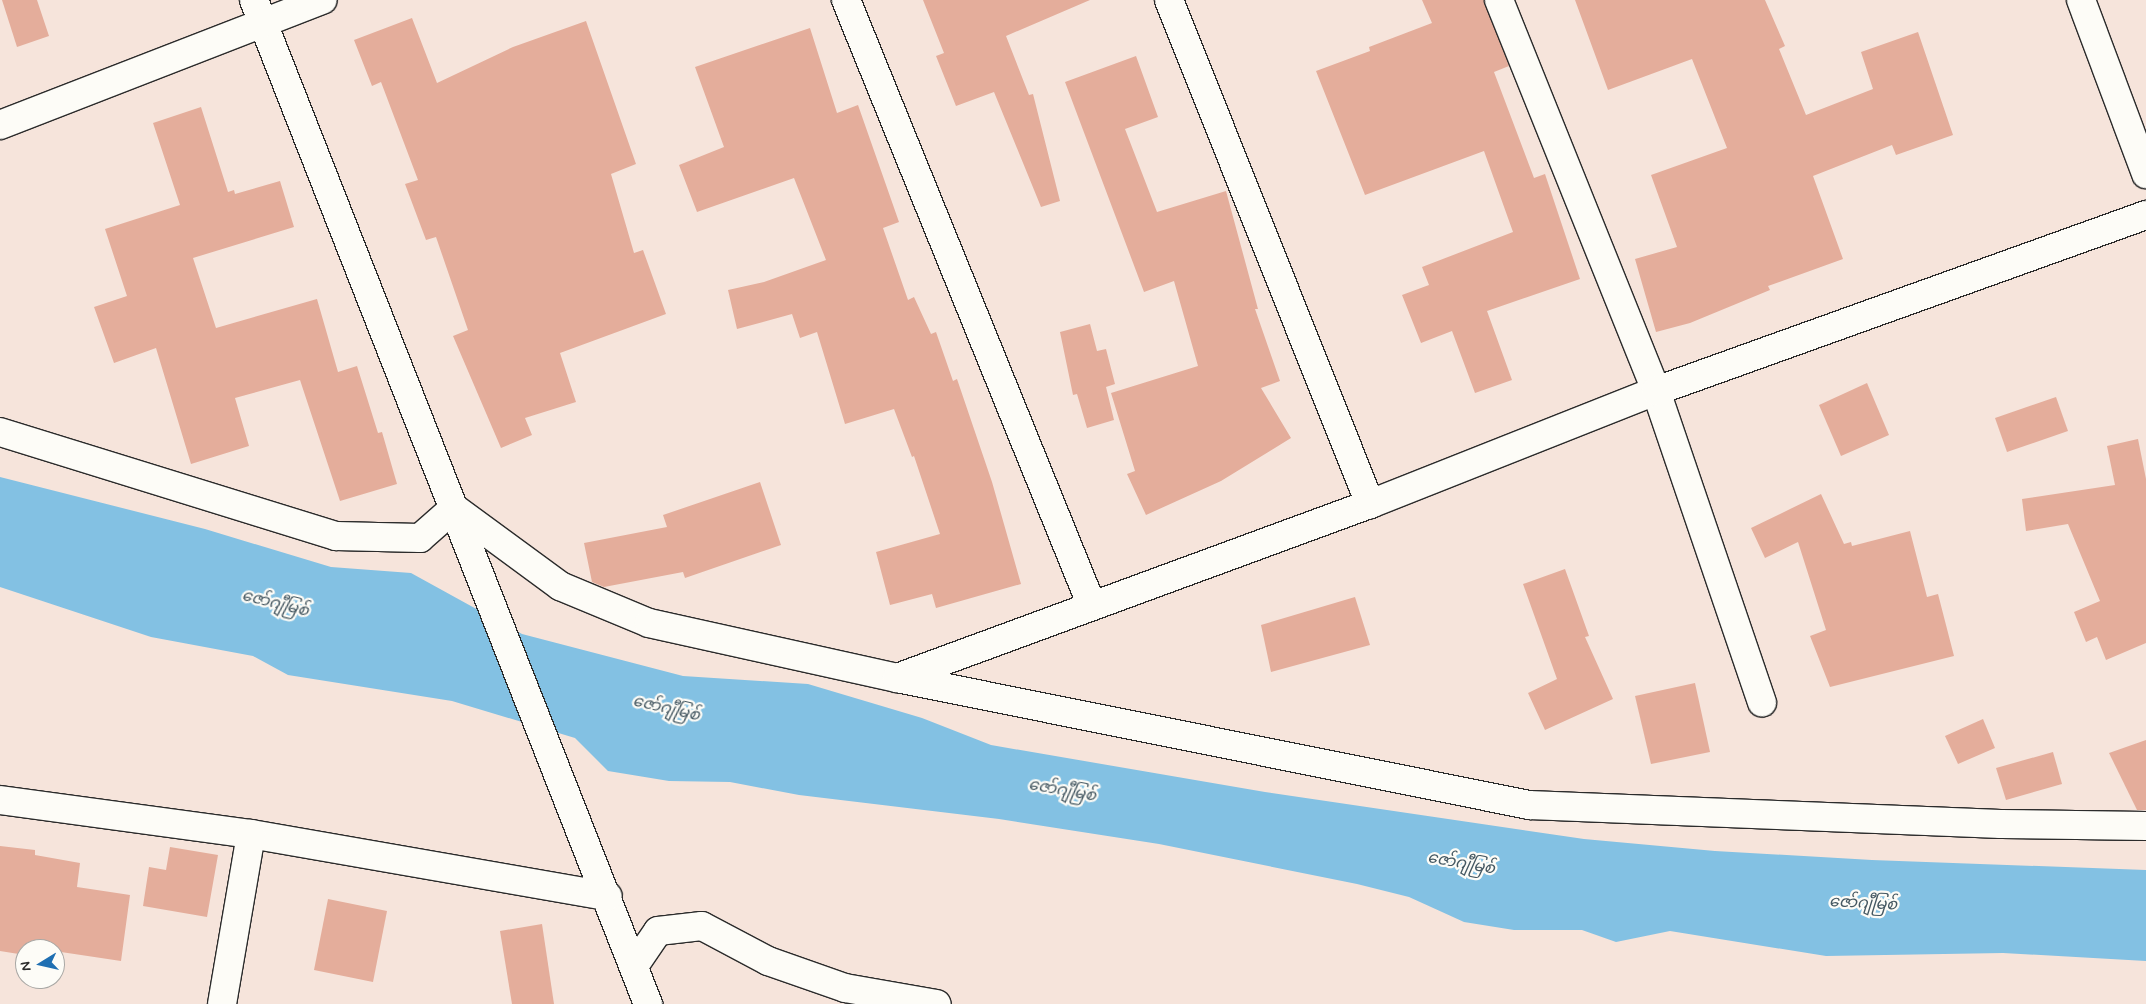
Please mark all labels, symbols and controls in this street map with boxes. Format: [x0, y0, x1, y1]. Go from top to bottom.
water label: ဇော်ဂျီမြစ် [240, 586, 310, 622]
water label: ဇော်ဂျီမြစ် [631, 692, 701, 726]
water label: ဇော်ဂျီမြစ် [1027, 776, 1097, 806]
water label: ဇော်ဂျီမြစ် [1426, 849, 1496, 879]
water label: ဇော်ဂျီမြစ် [1828, 893, 1898, 915]
north arrow [15, 939, 65, 989]
text: N [17, 960, 36, 972]

